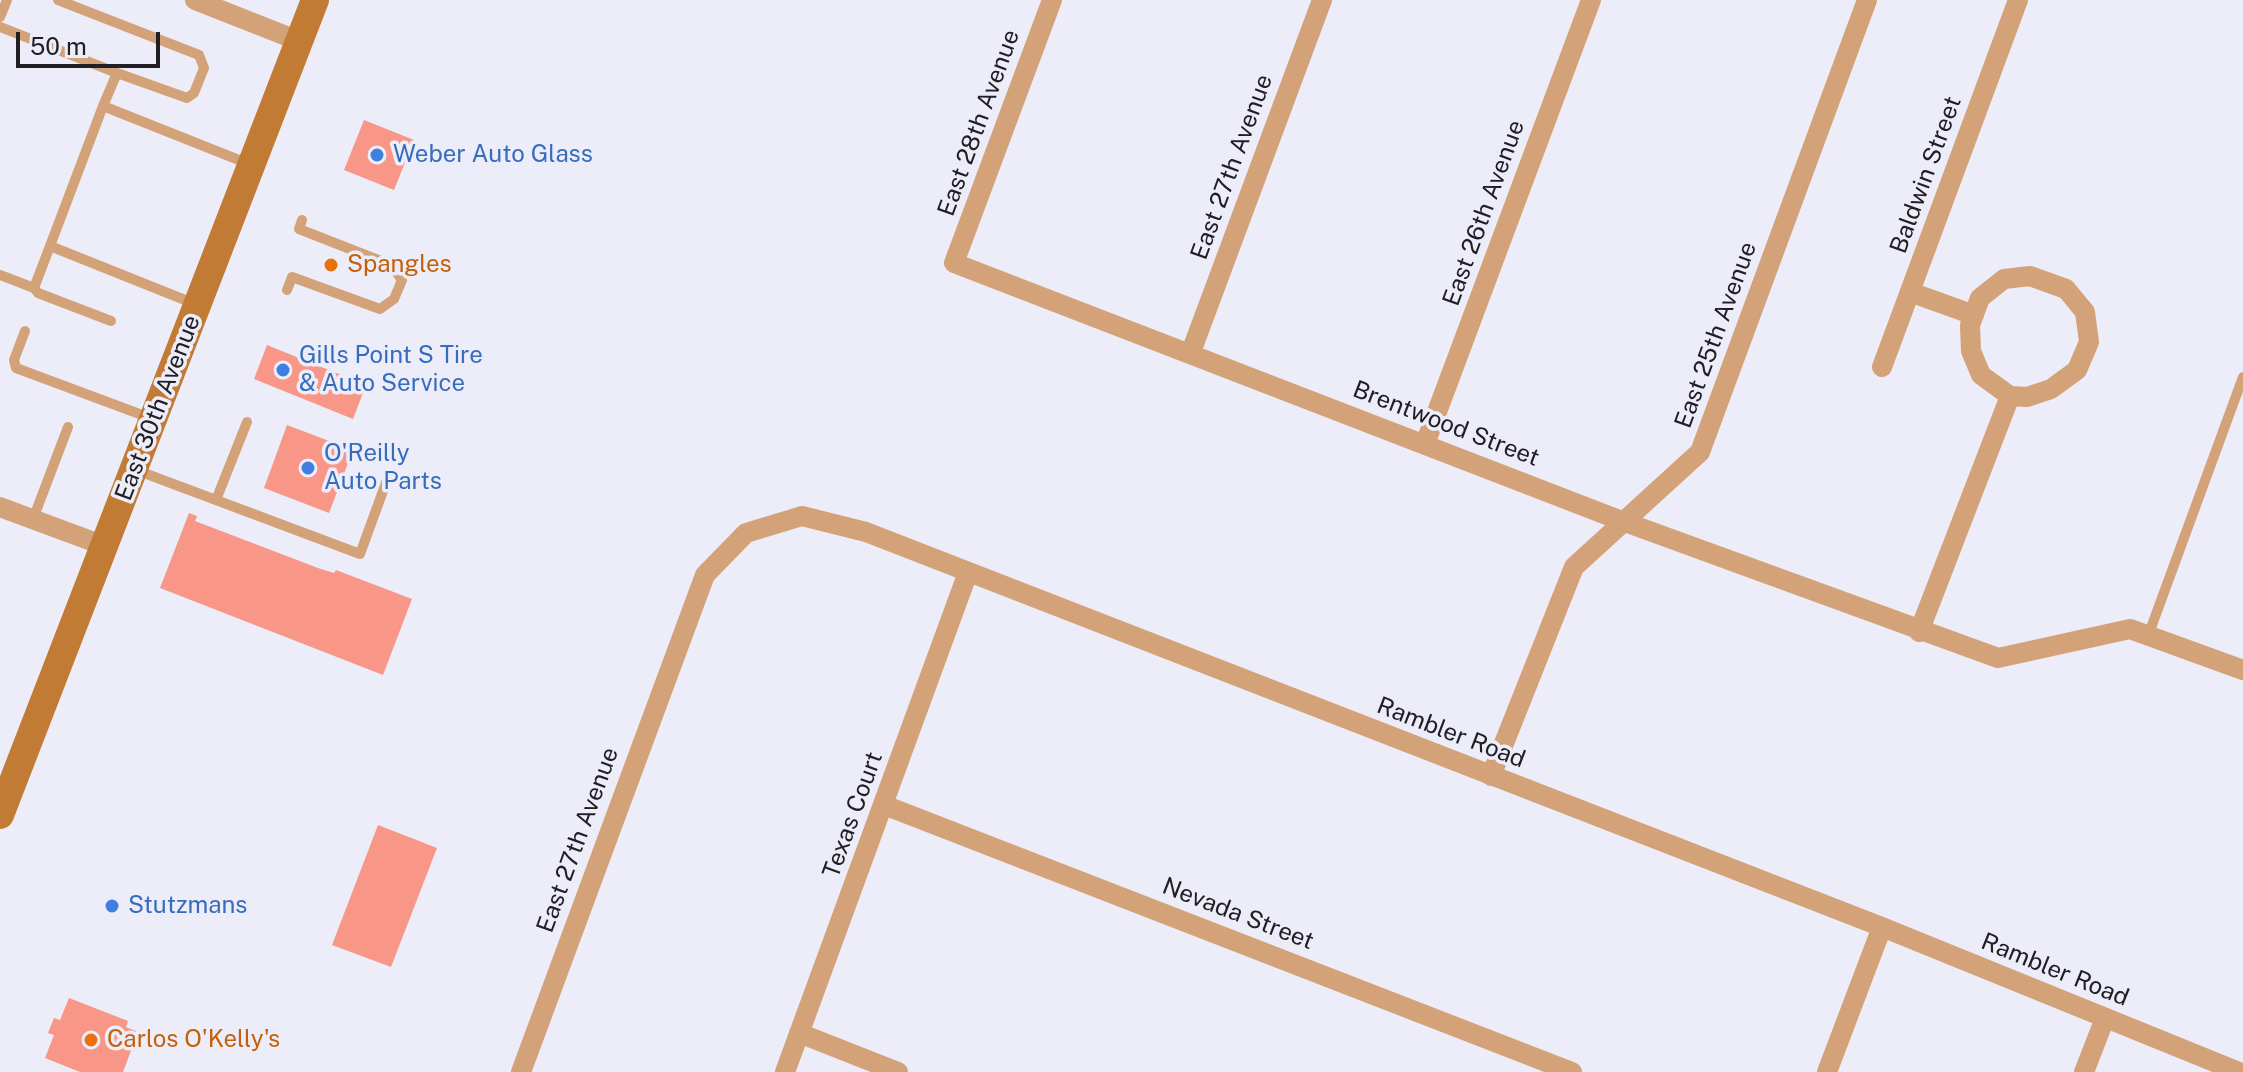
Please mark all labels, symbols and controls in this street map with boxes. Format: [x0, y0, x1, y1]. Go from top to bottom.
scale bar [20, 16, 164, 66]
street label: East 28th Avenue [932, 26, 1026, 220]
text: 50 m [30, 32, 87, 60]
street label: East 27th Avenue [1185, 70, 1279, 264]
street label: Baldwin Street [1884, 93, 1968, 257]
street label: East 26th Avenue [1437, 116, 1531, 310]
place label: Weber Auto Glass [393, 141, 593, 169]
marker: Weber Auto Glass [368, 146, 386, 164]
street label: East 25th Avenue [1669, 238, 1763, 432]
place label: Spangles [347, 251, 452, 279]
marker: Spangles [322, 256, 340, 274]
street label: East 30th Avenue [109, 311, 207, 505]
place label: Gills Point S Tire & Auto Service [299, 342, 483, 398]
marker: Gills Point S Tire & Auto Service [274, 361, 292, 379]
street label: Brentwood Street [1349, 375, 1543, 473]
place label: O'Reilly Auto Parts [324, 440, 442, 496]
marker: O'Reilly Auto Parts [299, 459, 317, 477]
street label: Rambler Road [1373, 691, 1529, 775]
street label: East 27th Avenue [531, 743, 625, 937]
street label: Texas Court [817, 748, 889, 882]
street label: Nevada Street [1158, 872, 1318, 956]
place label: Stutzmans [128, 892, 247, 920]
marker: Stutzmans [103, 897, 121, 915]
street label: Rambler Road [1977, 927, 2133, 1013]
place label: Carlos O'Kelly's [107, 1026, 280, 1054]
marker: Carlos O'Kelly's [82, 1031, 100, 1049]

